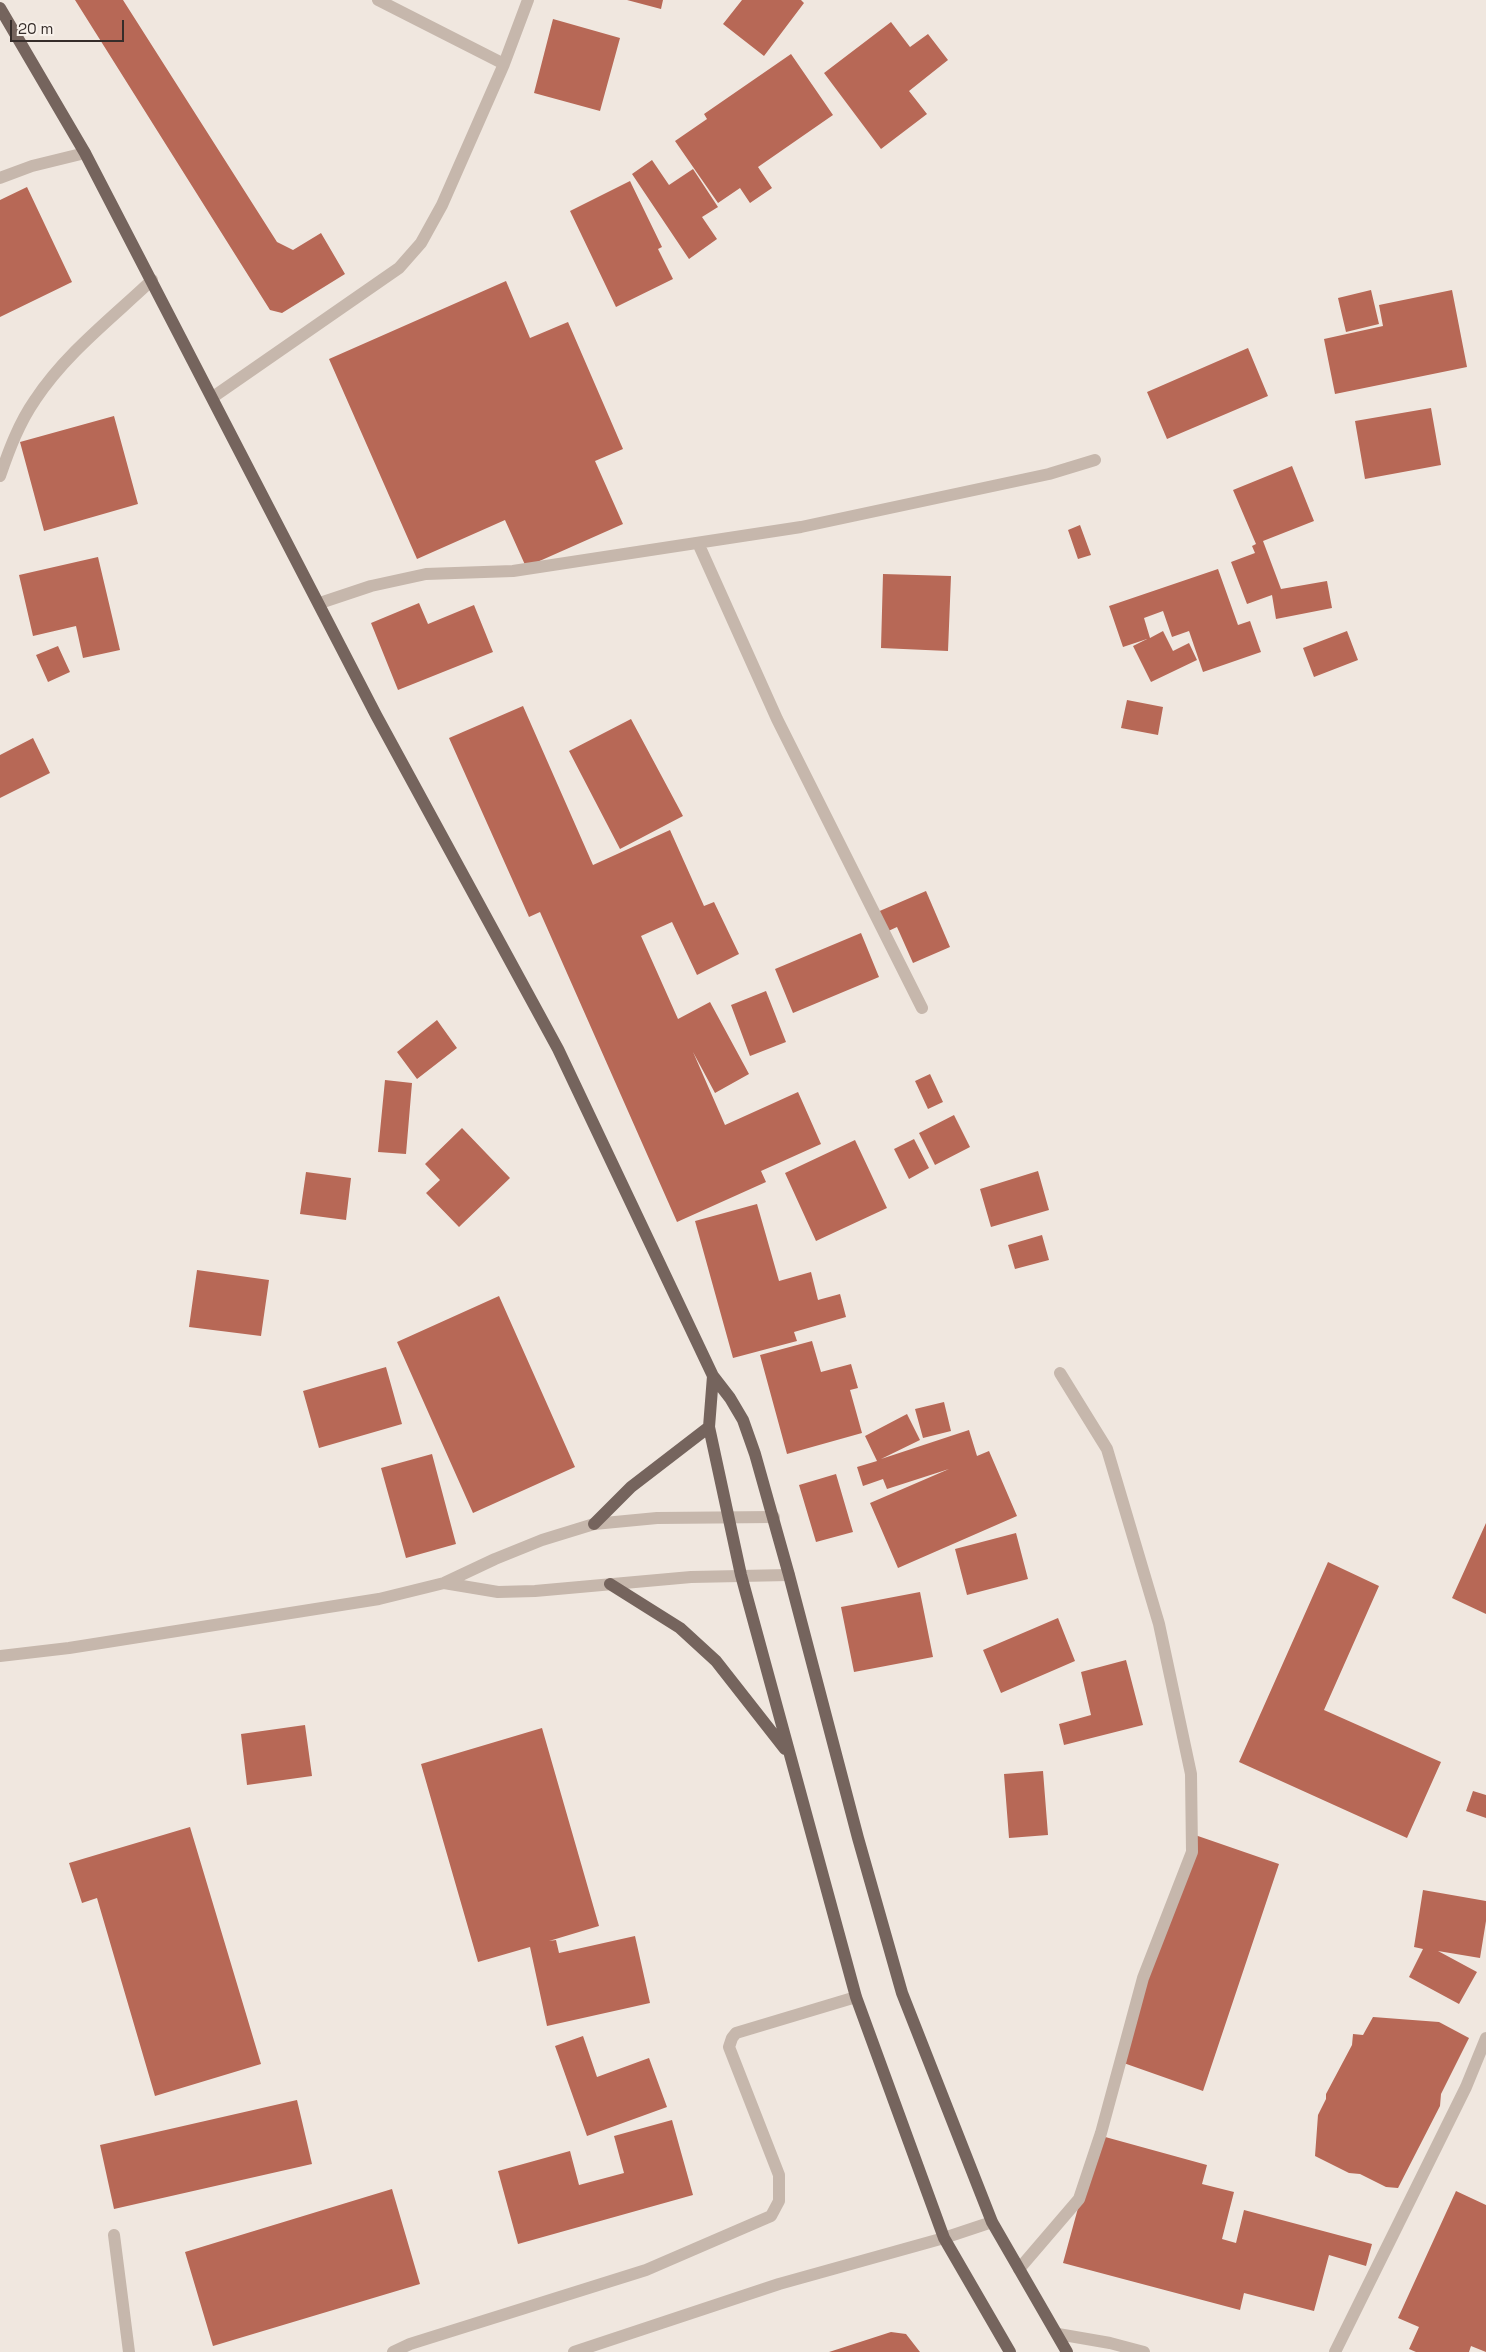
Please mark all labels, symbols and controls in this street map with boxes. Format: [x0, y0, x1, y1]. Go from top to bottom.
scale bar [12, 10, 126, 42]
text: 20 m [18, 19, 53, 38]

